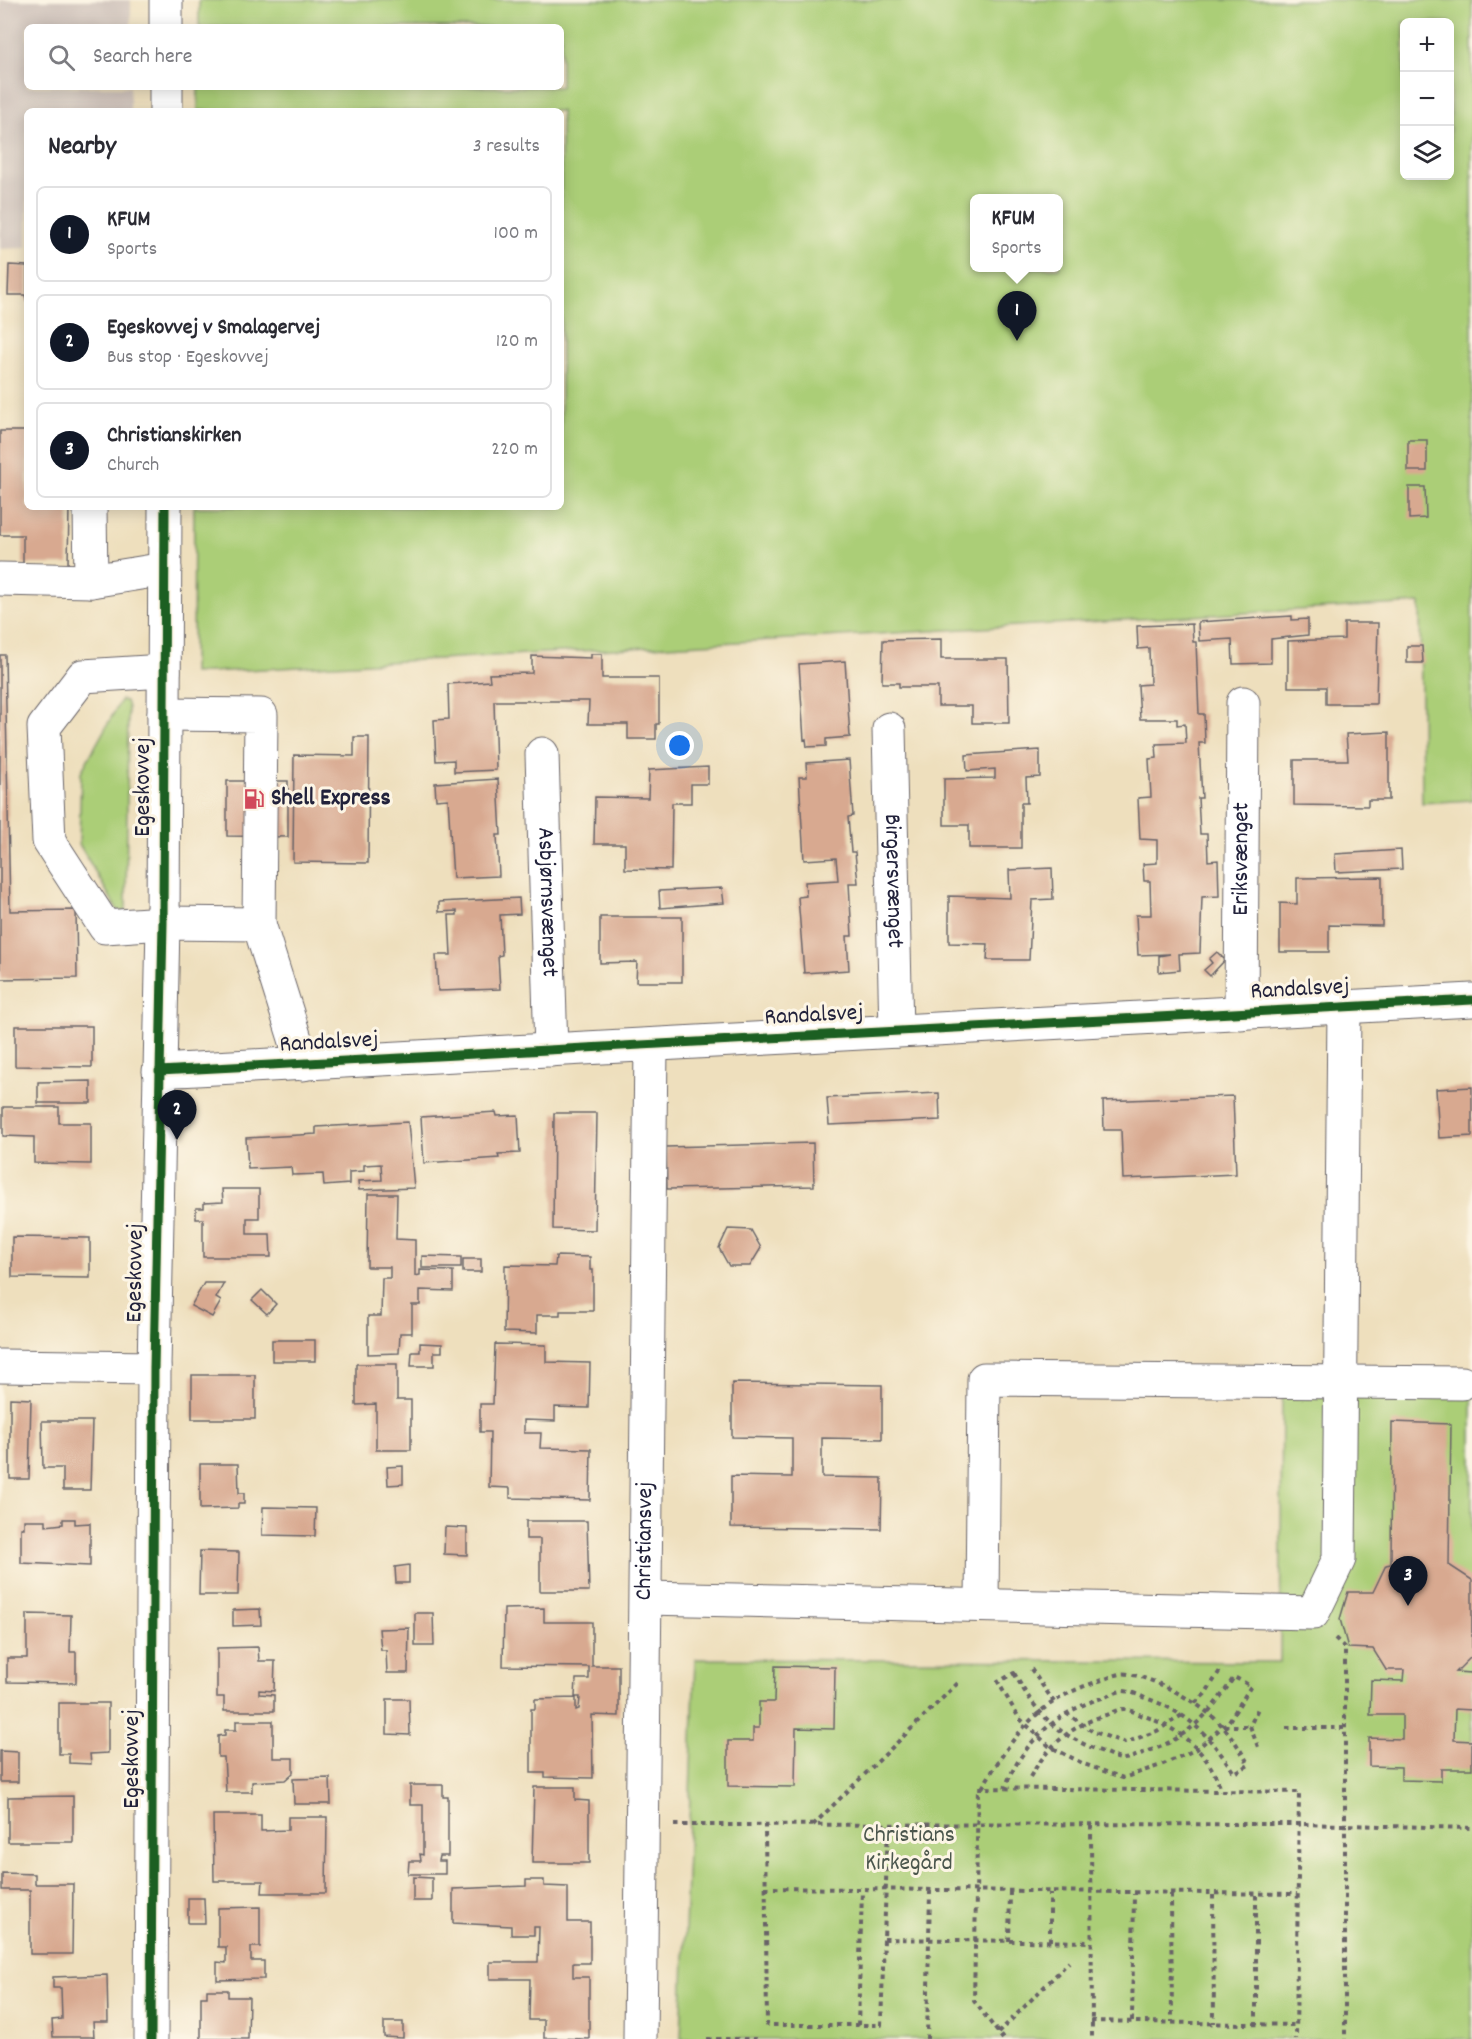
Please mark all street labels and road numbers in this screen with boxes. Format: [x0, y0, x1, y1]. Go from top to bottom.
street label: Egeskovvej [127, 737, 161, 837]
street label: Eriksvænget [1225, 802, 1259, 916]
street label: Birgersvænget [874, 814, 911, 948]
street label: Asbjørnsvænget [527, 826, 566, 978]
street label: Randalsvej [1250, 970, 1350, 1010]
street label: Randalsvej [764, 996, 864, 1036]
street label: Randalsvej [279, 1023, 379, 1063]
street label: Egeskovvej [118, 1223, 154, 1323]
street label: Christiansvej [628, 1481, 663, 1601]
street label: Egeskovvej [116, 1709, 150, 1809]

